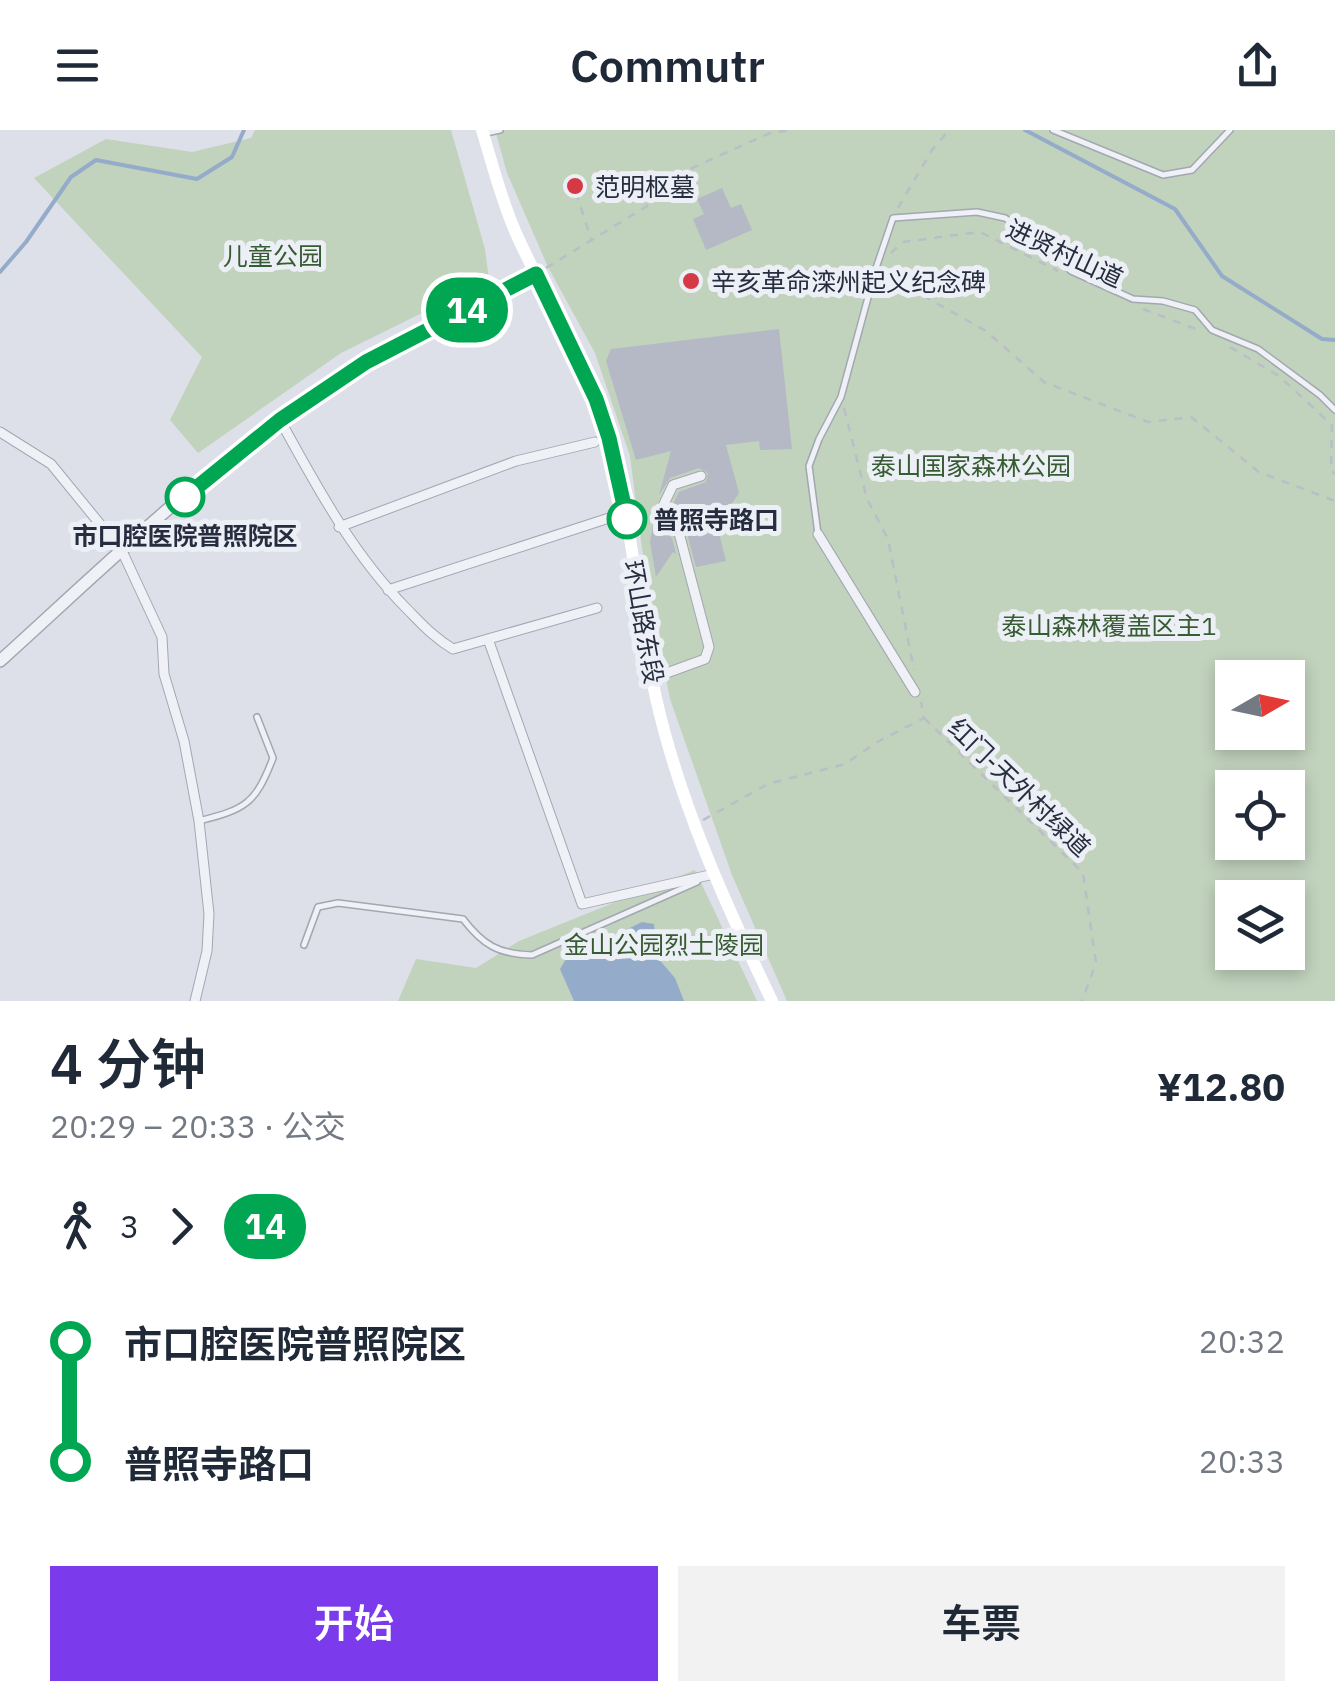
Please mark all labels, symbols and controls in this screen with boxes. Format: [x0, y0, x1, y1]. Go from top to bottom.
text: Commutr [570, 36, 765, 94]
icon: menu [50, 38, 105, 93]
icon: share [1230, 38, 1285, 93]
place label: 范明枢墓 [595, 170, 695, 203]
marker: 范明枢墓 [564, 175, 586, 197]
street label: 进贤村山道 [1001, 212, 1129, 294]
park label: 儿童公园 [223, 239, 323, 272]
place label: 辛亥革命滦州起义纪念碑 [711, 265, 986, 298]
marker: 辛亥革命滦州起义纪念碑 [680, 270, 702, 292]
line badge: 14 [422, 278, 512, 342]
text: 14 [446, 287, 488, 333]
park label: 泰山国家森林公园 [871, 449, 1071, 482]
marker: 市口腔医院普照院区 [166, 478, 204, 516]
marker: 普照寺路口 [608, 500, 646, 538]
place label: 普照寺路口 [654, 503, 779, 536]
place label: 市口腔医院普照院区 [72, 519, 298, 552]
street label: 环山路东段 [617, 558, 671, 686]
park label: 泰山森林覆盖区主1 [1001, 609, 1217, 642]
north arrow [1215, 660, 1305, 750]
map controls [1215, 660, 1305, 970]
street label: 红门-天外村绿道 [942, 711, 1098, 863]
button: locate [1215, 770, 1305, 860]
button: layers [1215, 880, 1305, 970]
park label: 金山公园烈士陵园 [564, 928, 764, 961]
text: 4 分钟 [50, 1028, 206, 1099]
text: ¥12.80 [1157, 1062, 1285, 1111]
text: 20:29 – 20:33 · 公交 [50, 1105, 346, 1147]
icon: walk [50, 1199, 105, 1254]
icon: forward [154, 1199, 209, 1254]
text: 14 [244, 1203, 286, 1249]
text: 3 [120, 1205, 139, 1247]
text: 市口腔医院普照院区 [124, 1319, 466, 1368]
text: 20:32 [1199, 1320, 1285, 1362]
text: 普照寺路口 [124, 1439, 314, 1488]
text: 20:33 [1199, 1440, 1285, 1482]
button: 开始 [50, 1566, 658, 1681]
button: 车票 [678, 1566, 1285, 1681]

